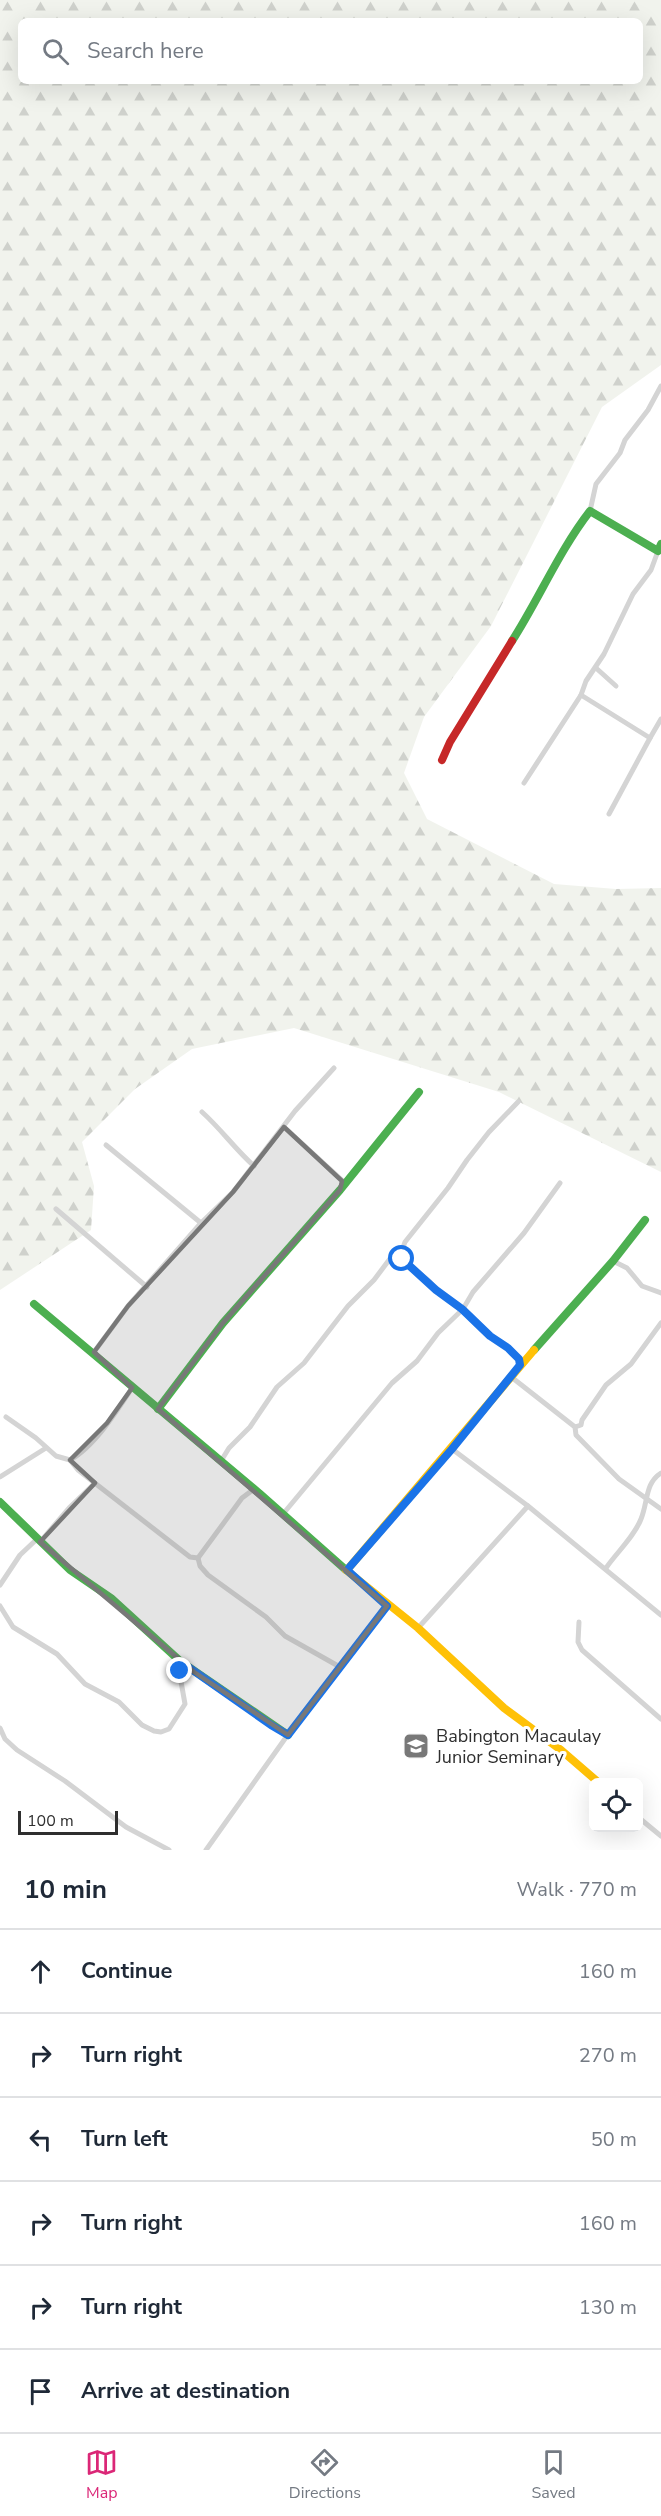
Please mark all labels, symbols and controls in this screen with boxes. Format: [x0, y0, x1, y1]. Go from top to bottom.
search box [18, 18, 643, 84]
icon: search [39, 35, 72, 68]
text: Search here [87, 36, 204, 66]
route start [388, 1245, 414, 1271]
route end [166, 1657, 192, 1683]
place label: Babington Macaulay Junior Seminary [435, 1724, 602, 1769]
school or university icon: Babington Macaulay Junior Seminary [401, 1731, 431, 1761]
map controls [589, 1778, 643, 1832]
button: locate [589, 1778, 643, 1832]
scale bar [18, 1808, 118, 1836]
text: 100 m [27, 1810, 74, 1832]
text: 10 min [24, 1872, 107, 1907]
text: Walk · 770 m [517, 1876, 637, 1903]
icon: ahead [24, 1955, 57, 1988]
text: Continue [81, 1956, 172, 1986]
text: 160 m [579, 1958, 637, 1985]
icon: right [24, 2039, 57, 2072]
text: Turn right [81, 2040, 182, 2070]
text: 270 m [579, 2042, 637, 2069]
icon: left [24, 2123, 57, 2156]
text: Turn left [81, 2124, 168, 2154]
text: 50 m [591, 2126, 637, 2153]
icon: right [24, 2207, 57, 2240]
text: Turn right [81, 2208, 182, 2238]
text: 160 m [579, 2210, 637, 2237]
icon: right [24, 2291, 57, 2324]
text: Turn right [81, 2292, 182, 2322]
text: 130 m [579, 2294, 637, 2321]
icon: arrive [24, 2375, 57, 2408]
text: Arrive at destination [81, 2376, 290, 2406]
tab: Map [85, 2446, 118, 2504]
tab: Directions [289, 2446, 361, 2504]
tab: Saved [532, 2446, 576, 2504]

